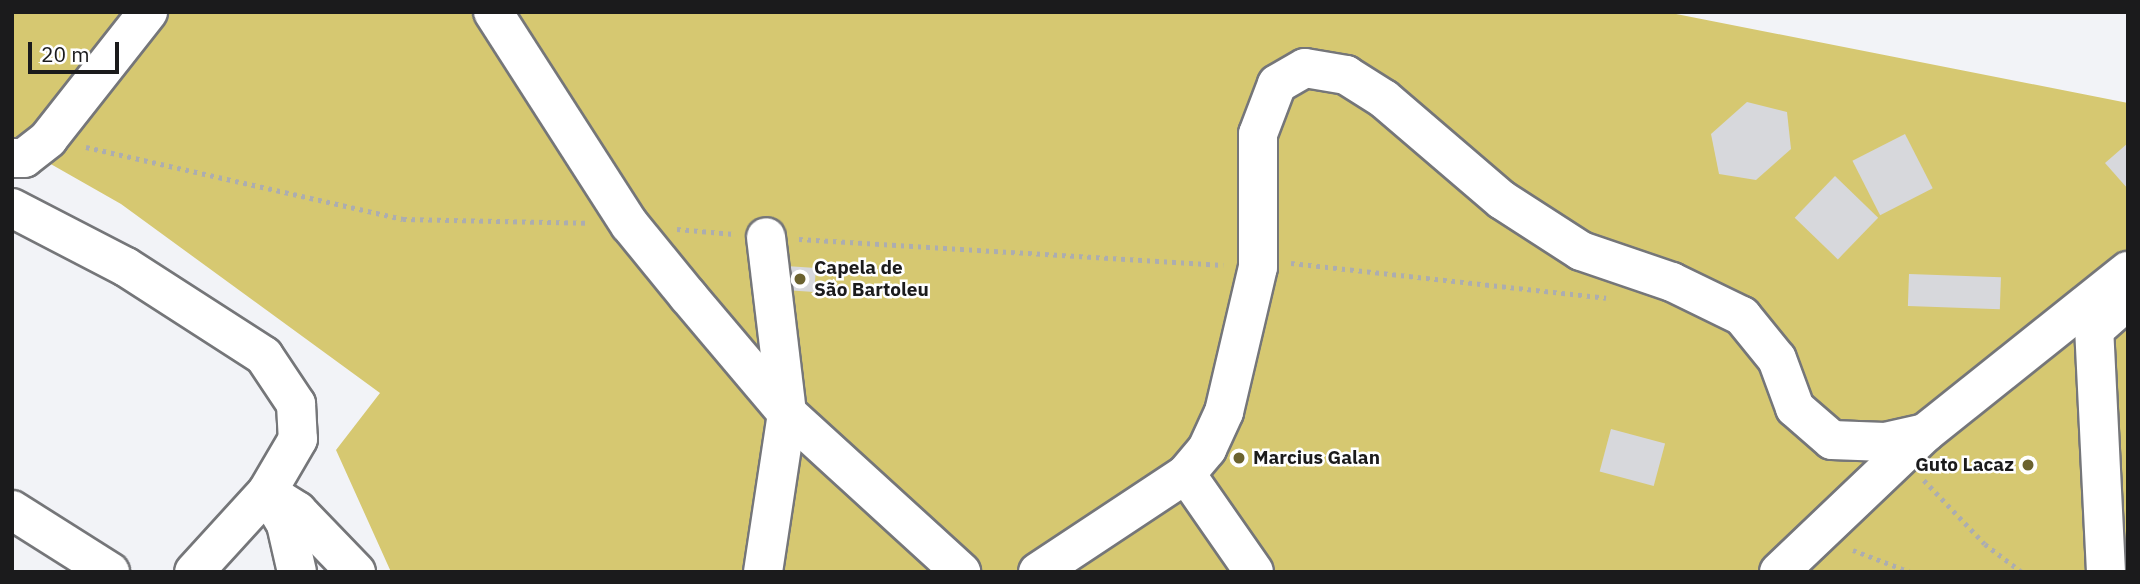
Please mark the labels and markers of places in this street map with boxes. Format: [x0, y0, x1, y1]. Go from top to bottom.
place label: Capela de São Bartoleu [814, 257, 929, 301]
marker: Capela de São Bartoleu [792, 271, 808, 287]
place label: Marcius Galan [1253, 447, 1380, 469]
marker: Marcius Galan [1231, 450, 1247, 466]
place label: Guto Lacaz [1915, 454, 2014, 476]
marker: Guto Lacaz [2020, 457, 2036, 473]

